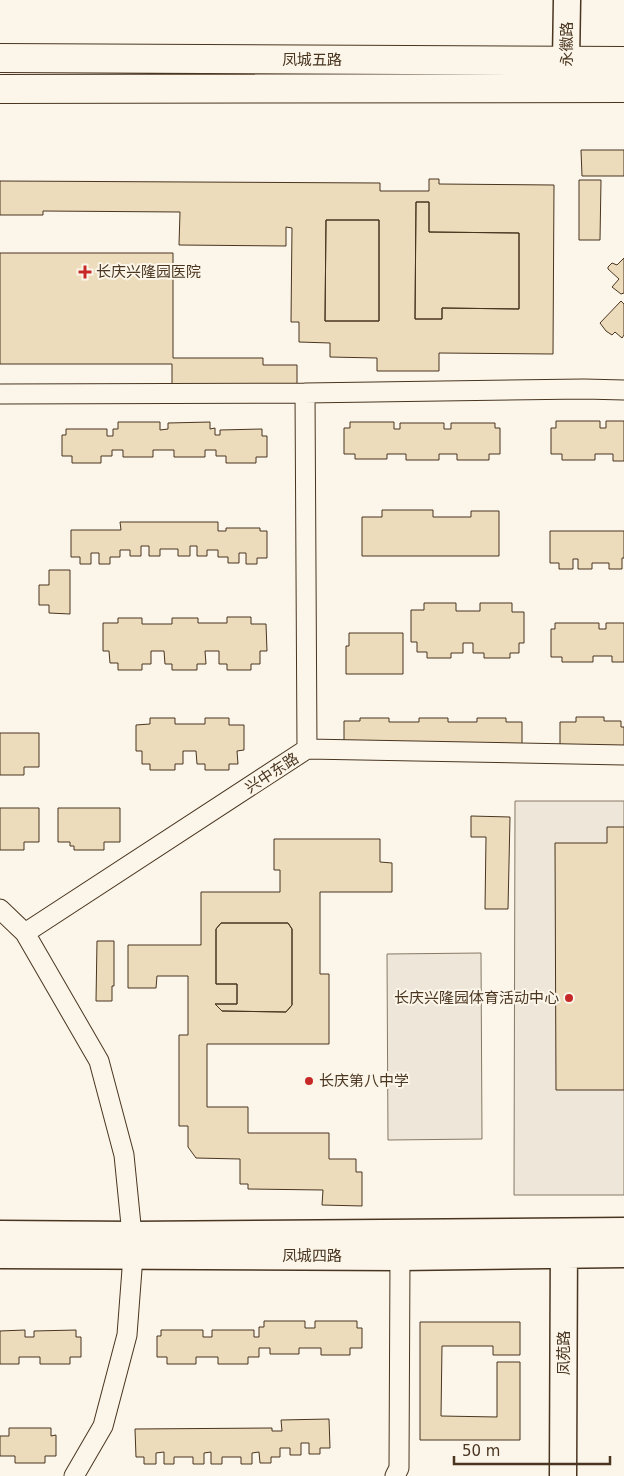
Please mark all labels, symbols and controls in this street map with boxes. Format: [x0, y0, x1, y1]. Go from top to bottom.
street label: 永徽路 [558, 21, 576, 67]
street label: 凤城五路 [282, 51, 342, 69]
place label: 长庆兴隆园医院 [96, 263, 201, 281]
marker: 长庆兴隆园医院 [78, 265, 92, 279]
street label: 兴中东路 [242, 749, 302, 797]
place label: 长庆兴隆园体育活动中心 [394, 989, 559, 1007]
marker: 长庆兴隆园体育活动中心 [563, 992, 575, 1004]
place label: 长庆第八中学 [319, 1072, 409, 1090]
marker: 长庆第八中学 [303, 1075, 315, 1087]
street label: 凤城四路 [282, 1247, 342, 1265]
street label: 凤苑路 [555, 1330, 573, 1376]
scale bar [454, 1434, 610, 1466]
text: 50 m [462, 1442, 500, 1460]

